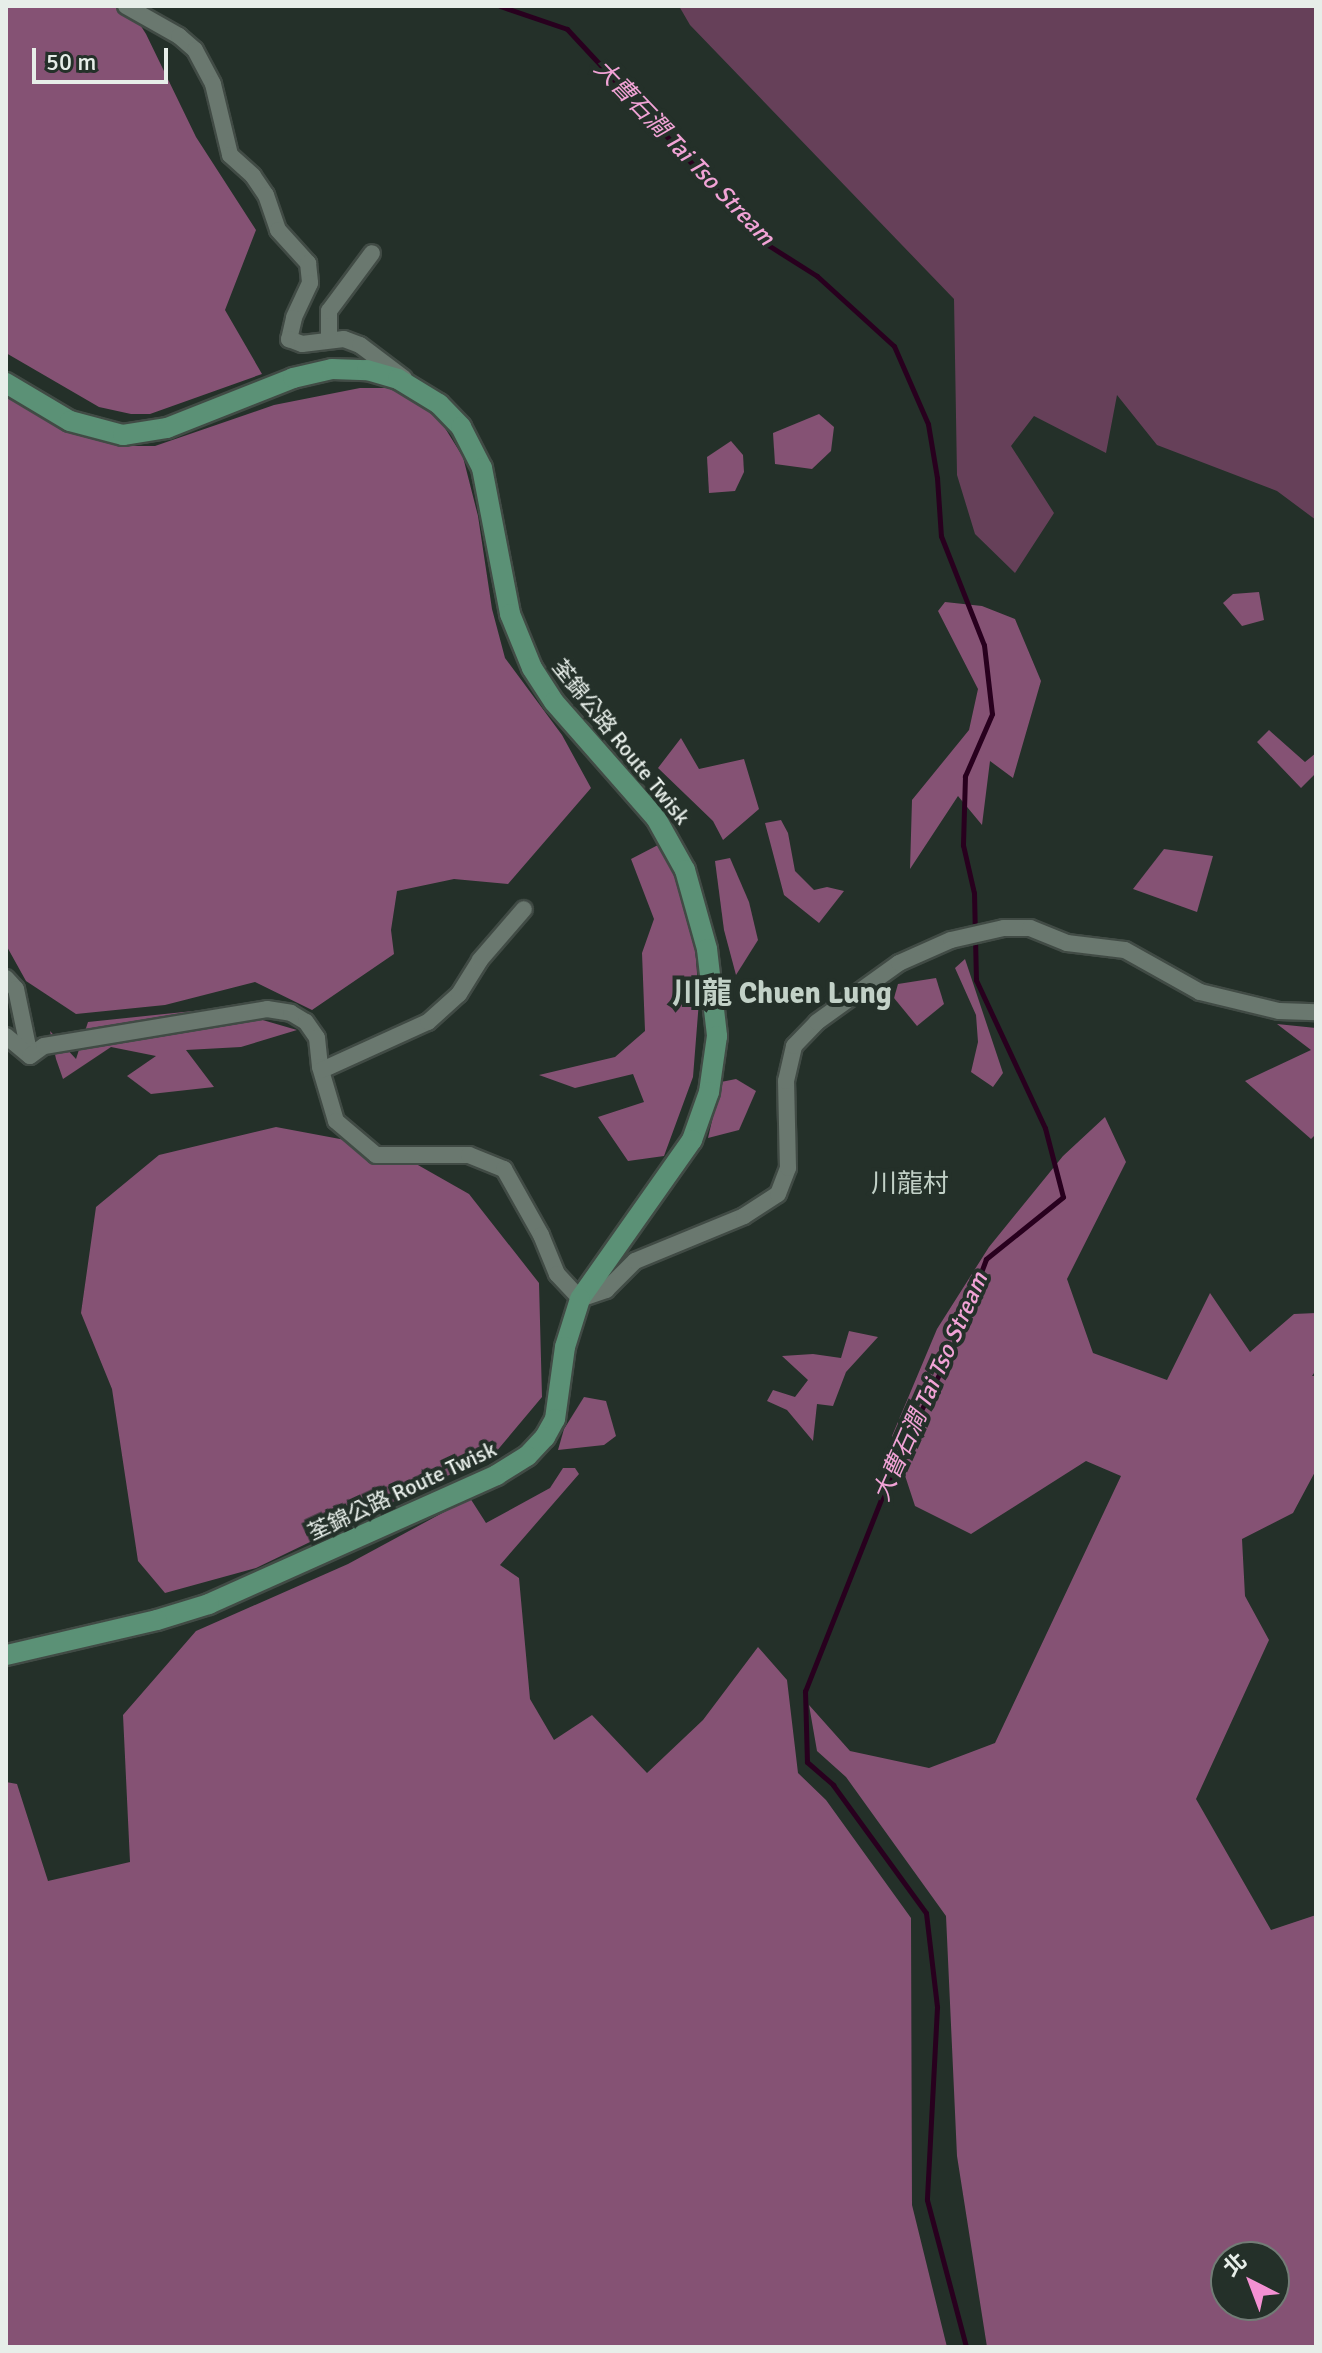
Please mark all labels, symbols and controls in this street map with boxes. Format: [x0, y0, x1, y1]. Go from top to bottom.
scale bar [36, 32, 172, 82]
text: 50 m [46, 47, 96, 77]
water label: 大曹石澗 Tai Tso Stream [588, 54, 780, 252]
street label: 荃錦公路 Route Twisk [546, 654, 696, 830]
district label: 川龍 Chuen Lung [672, 976, 892, 1012]
district label: 川龍村 [871, 1169, 949, 1201]
water label: 大曹石澗 Tai Tso Stream [868, 1268, 994, 1506]
street label: 荃錦公路 Route Twisk [304, 1436, 500, 1546]
north arrow [1210, 2241, 1290, 2321]
text: 北 [1218, 2247, 1252, 2282]

